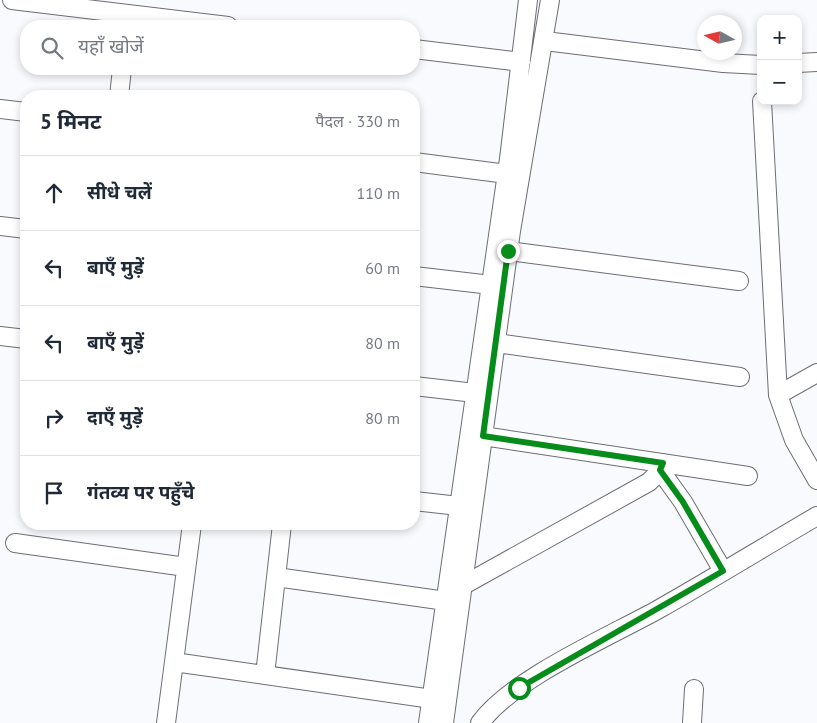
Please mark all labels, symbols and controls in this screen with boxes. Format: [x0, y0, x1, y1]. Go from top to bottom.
north arrow [697, 15, 742, 60]
map controls [757, 15, 802, 105]
button: + [757, 15, 802, 60]
search box [20, 20, 420, 75]
icon: search [38, 34, 66, 62]
text: यहाँ खोजें [78, 34, 144, 58]
button: − [757, 60, 802, 105]
text: 5 मिनट [40, 108, 101, 135]
text: पैदल · 330 m [315, 111, 400, 131]
icon: ahead [40, 179, 68, 207]
text: सीधे चलें [87, 180, 152, 204]
text: 110 m [357, 183, 400, 203]
route end [497, 240, 520, 263]
icon: left [40, 254, 68, 282]
text: बाएँ मुड़ें [87, 255, 144, 279]
text: 60 m [365, 258, 400, 278]
icon: left [40, 329, 68, 357]
text: बाएँ मुड़ें [87, 330, 144, 354]
text: 80 m [365, 333, 400, 353]
icon: right [40, 404, 68, 432]
text: दाएँ मुड़ें [87, 405, 143, 429]
text: 80 m [365, 408, 400, 428]
icon: arrive [40, 479, 68, 507]
text: गंतव्य पर पहुँचे [87, 480, 194, 504]
route start [508, 677, 531, 700]

